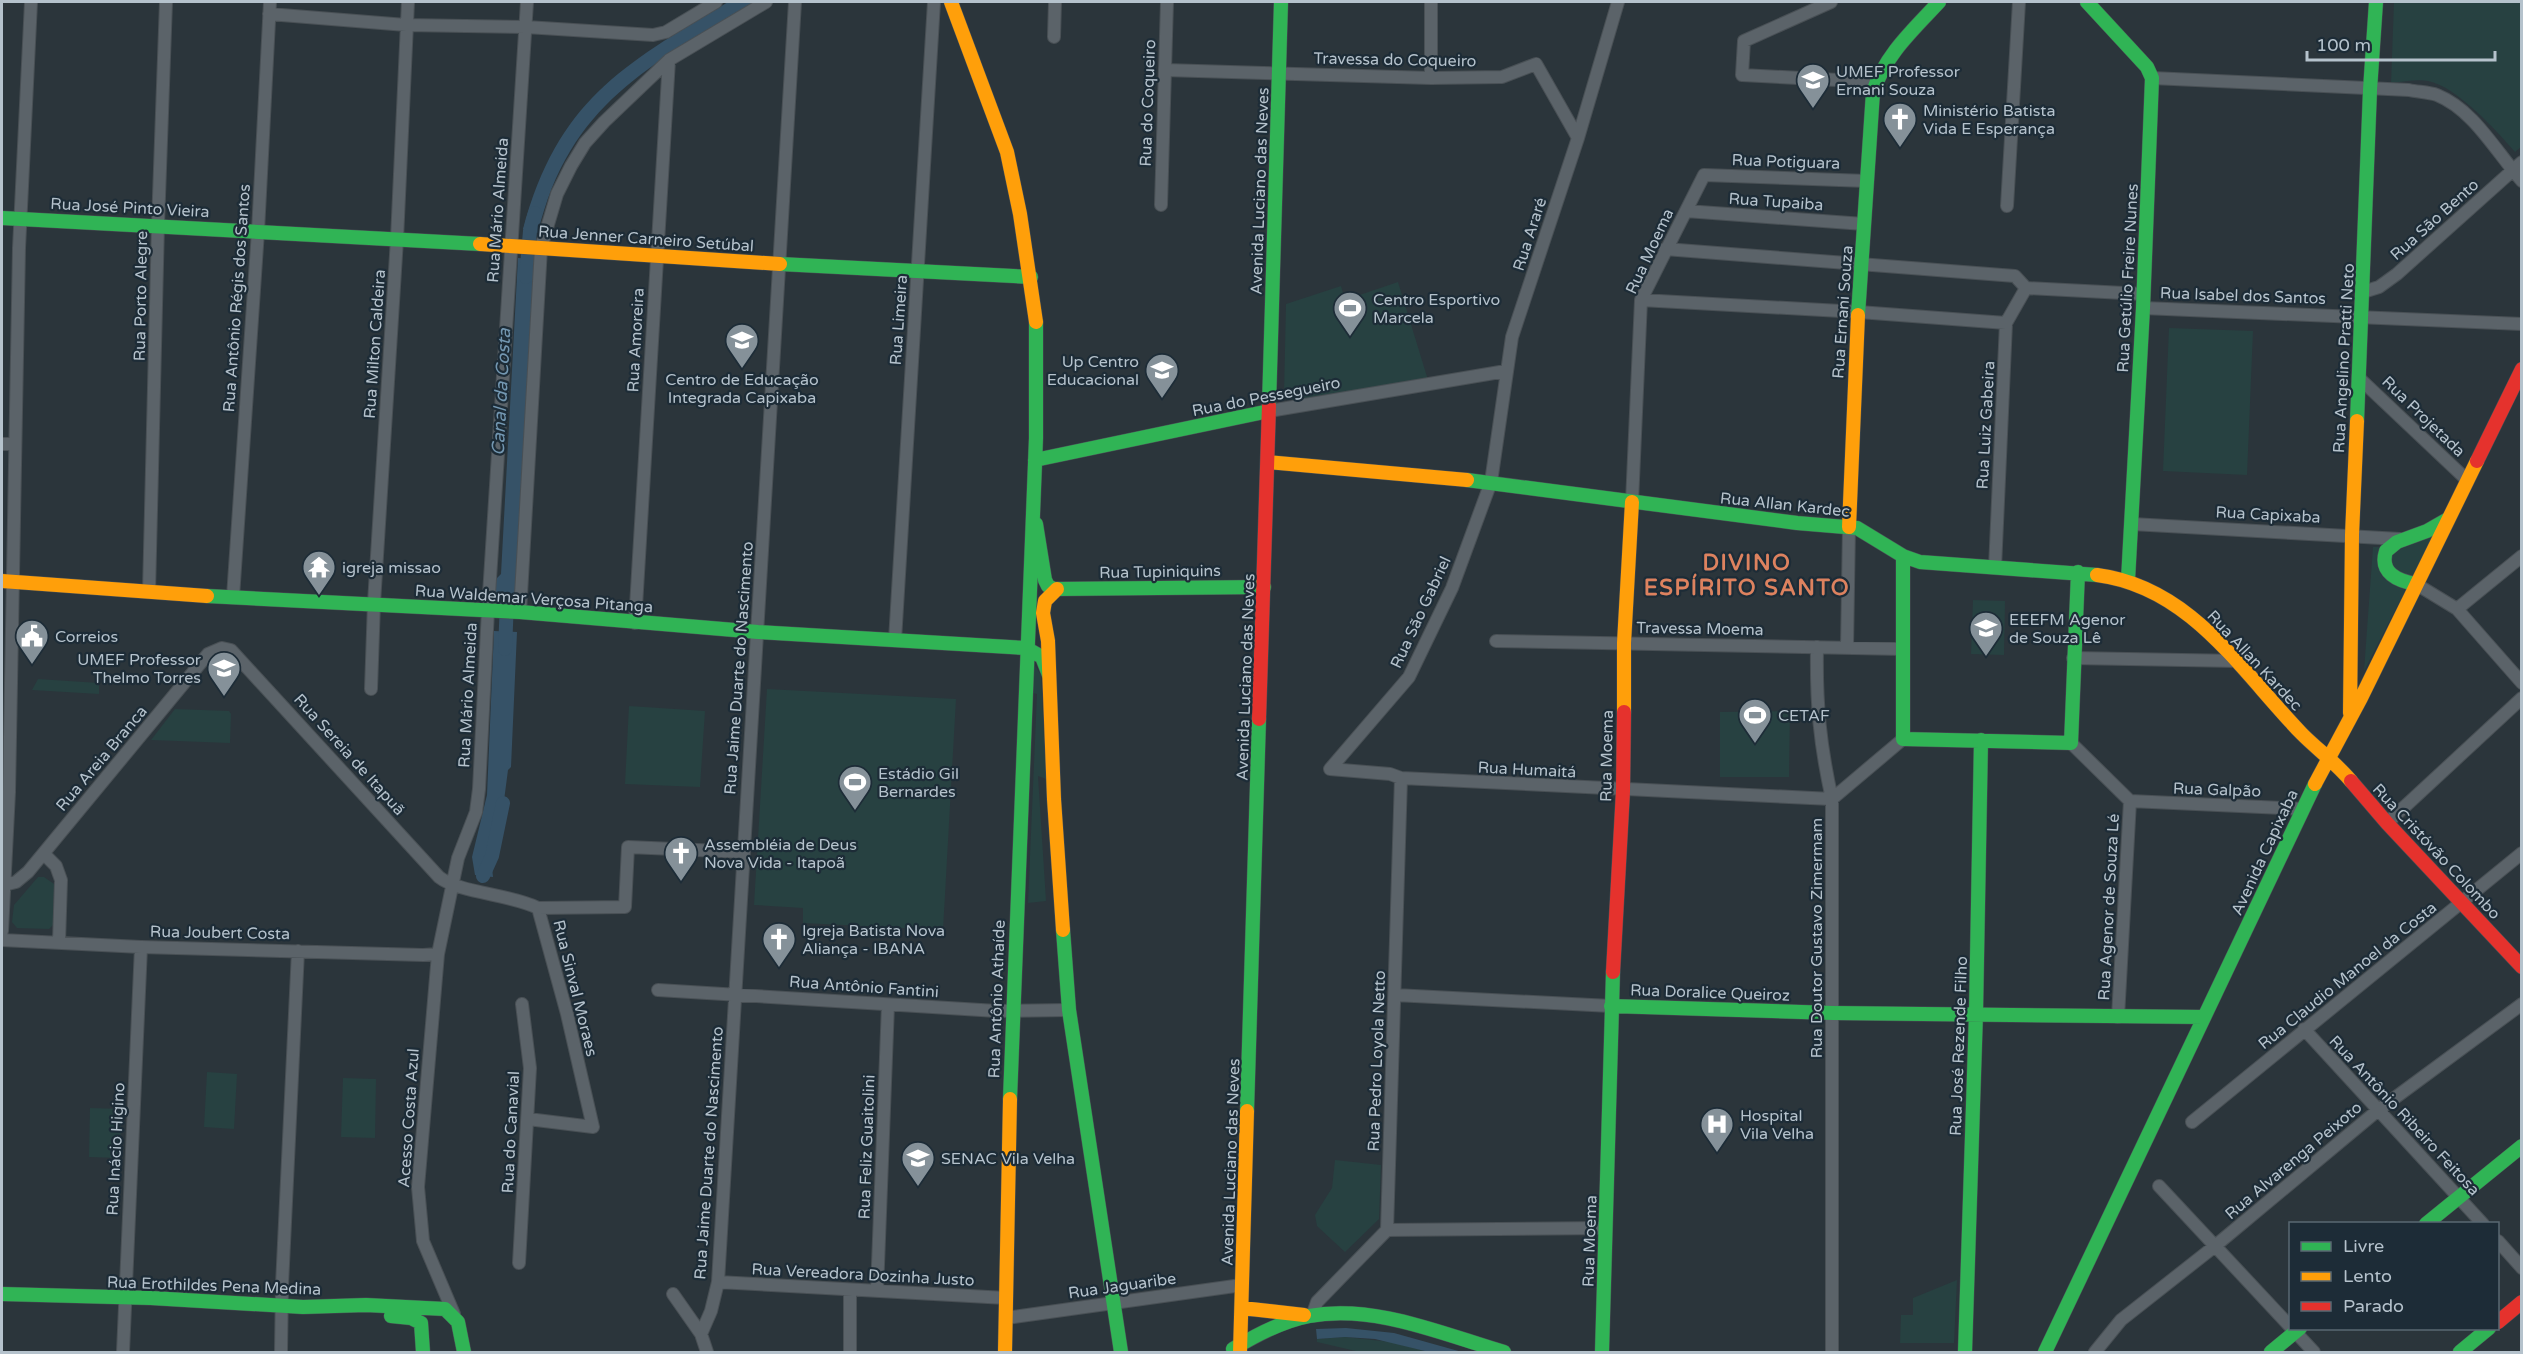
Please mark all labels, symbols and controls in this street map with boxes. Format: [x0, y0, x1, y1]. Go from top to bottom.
scale bar [2307, 24, 2494, 62]
text: 100 m [2316, 34, 2371, 56]
street label: Rua do Coqueiro [1136, 39, 1160, 167]
street label: Travessa do Coqueiro [1313, 49, 1477, 71]
school or university icon: UMEF Professor Ernani Souza [1795, 62, 1831, 109]
place label: UMEF Professor Ernani Souza [1836, 62, 1961, 100]
street label: Avenida Luciano das Neves [1246, 87, 1274, 295]
church icon: Ministério Batista Vida E Esperança [1882, 101, 1918, 148]
place label: Ministério Batista Vida E Esperança [1923, 101, 2055, 139]
street label: Rua Mário Almeida [483, 137, 513, 283]
street label: Rua Potiguara [1731, 150, 1841, 174]
street label: Rua São Bento [2386, 175, 2483, 265]
street label: Rua Antônio Régis dos Santos [219, 183, 255, 413]
street label: Rua Getúlio Freire Nunes [2113, 183, 2143, 373]
street label: Rua Tupaiba [1728, 189, 1824, 215]
street label: Rua José Pinto Vieira [50, 194, 210, 222]
street label: Rua Araré [1509, 195, 1551, 274]
street label: Rua Moema [1621, 206, 1678, 297]
street label: Rua Jenner Carneiro Setúbal [537, 221, 755, 257]
street label: Rua Porto Alegre [130, 231, 152, 361]
street label: Rua Ernani Souza [1828, 245, 1858, 379]
street label: Rua Angelino Pratti Neto [2329, 263, 2359, 453]
street label: Rua Milton Caldeira [360, 269, 390, 419]
street label: Rua Limeira [886, 274, 912, 366]
street label: Rua Isabel dos Santos [2160, 283, 2326, 309]
street label: Rua Amoreira [623, 287, 649, 393]
sports icon: Centro Esportivo Marcela [1332, 290, 1368, 337]
place label: Centro Esportivo Marcela [1373, 290, 1500, 328]
school or university icon: Centro de Educação Integrada Capixaba [724, 322, 760, 369]
water label: Canal da Costa [487, 327, 515, 456]
place label: Up Centro Educacional [1047, 352, 1139, 390]
school or university icon: Up Centro Educacional [1144, 352, 1180, 399]
street label: Rua Luiz Gabeira [1973, 360, 1999, 490]
place label: Centro de Educação Integrada Capixaba [665, 370, 819, 408]
street label: Rua Projetada [2378, 372, 2469, 461]
street label: Rua do Pessegueiro [1190, 373, 1342, 421]
street label: Rua Allan Kardec [1719, 488, 1851, 522]
street label: Rua Capixaba [2215, 502, 2321, 528]
street label: Rua Jaime Duarte do Nascimento [720, 541, 758, 795]
temple icon: igreja missao [301, 549, 337, 596]
district label: DIVINO ESPÍRITO SANTO [1644, 550, 1850, 601]
street label: Rua São Gabriel [1386, 553, 1456, 672]
place label: igreja missao [342, 558, 441, 578]
street label: Rua Tupiniquins [1099, 561, 1221, 583]
street label: Avenida Luciano das Neves [1232, 573, 1260, 781]
street label: Rua Waldemar Verçosa Pitanga [414, 581, 654, 617]
street label: Rua Allan Kardec [2203, 606, 2306, 715]
school or university icon: EEEFM Agenor de Souza Lê [1968, 610, 2004, 657]
place label: EEEFM Agenor de Souza Lê [2009, 610, 2126, 648]
public building icon: Correios [14, 618, 50, 665]
street label: Travessa Moema [1636, 618, 1764, 640]
street label: Rua Mário Almeida [454, 622, 482, 768]
place label: Correios [55, 627, 118, 647]
place label: UMEF Professor Thelmo Torres [77, 650, 202, 688]
school or university icon: UMEF Professor Thelmo Torres [206, 650, 242, 697]
street label: Rua Sereia de Itapuã [289, 690, 409, 820]
sports icon: CETAF [1737, 697, 1773, 744]
street label: Rua Areia Branca [52, 702, 152, 815]
place label: CETAF [1778, 706, 1830, 726]
street label: Rua Moema [1596, 710, 1618, 802]
street label: Rua Humaitá [1477, 757, 1577, 783]
sports icon: Estádio Gil Bernardes [837, 764, 873, 811]
place label: Estádio Gil Bernardes [878, 764, 959, 802]
street label: Rua Galpão [2173, 778, 2261, 802]
street label: Rua Cristóvão Colombo [2368, 780, 2505, 924]
street label: Avenida Capixaba [2227, 786, 2303, 919]
street label: Rua Agenor de Souza Lé [2094, 813, 2124, 1001]
street label: Rua Doutor Gustavo Zimermam [1807, 818, 1827, 1058]
church icon: Assembléia de Deus Nova Vida - Itapoã [663, 835, 699, 882]
place label: Assembléia de Deus Nova Vida - Itapoã [704, 835, 857, 873]
street label: Rua Claudio Manoel da Costa [2254, 898, 2441, 1054]
street label: Rua Sinval Moraes [548, 918, 602, 1059]
street label: Rua Antônio Athaíde [984, 919, 1010, 1079]
church icon: Igreja Batista Nova Aliança - IBANA [761, 921, 797, 968]
place label: Igreja Batista Nova Aliança - IBANA [802, 921, 945, 959]
street label: Rua Joubert Costa [150, 922, 290, 944]
street label: Rua José Rezende Filho [1946, 956, 1972, 1136]
street label: Rua Pedro Loyola Netto [1364, 970, 1390, 1152]
street label: Rua Antônio Fantini [788, 972, 939, 1002]
street label: Rua Doralice Queiroz [1630, 980, 1790, 1006]
street label: Rua Jaime Duarte do Nascimento [690, 1026, 728, 1280]
street label: Rua Antônio Ribeiro Feitosa [2325, 1031, 2484, 1200]
street label: Acesso Costa Azul [394, 1048, 424, 1188]
street label: Avenida Luciano das Neves [1217, 1058, 1245, 1266]
street label: Rua do Canavial [498, 1070, 524, 1194]
street label: Rua Feliz Guaitolini [854, 1074, 880, 1220]
street label: Rua Inácio Higino [103, 1082, 129, 1216]
street label: Rua Alvarenga Peixoto [2221, 1098, 2366, 1224]
hospital icon: Hospital Vila Velha [1699, 1106, 1735, 1153]
place label: Hospital Vila Velha [1740, 1106, 1814, 1144]
school or university icon: SENAC Vila Velha [900, 1140, 936, 1187]
place label: SENAC Vila Velha [941, 1149, 1075, 1169]
street label: Rua Moema [1578, 1195, 1602, 1287]
legend [2289, 1222, 2499, 1330]
text: Livre [2343, 1235, 2384, 1257]
street label: Rua Vereadora Dozinha Justo [751, 1259, 975, 1291]
text: Lento [2343, 1265, 2392, 1287]
street label: Rua Jaguaribe [1067, 1269, 1177, 1303]
street label: Rua Erothildes Pena Medina [107, 1272, 321, 1300]
text: Parado [2343, 1295, 2404, 1317]

